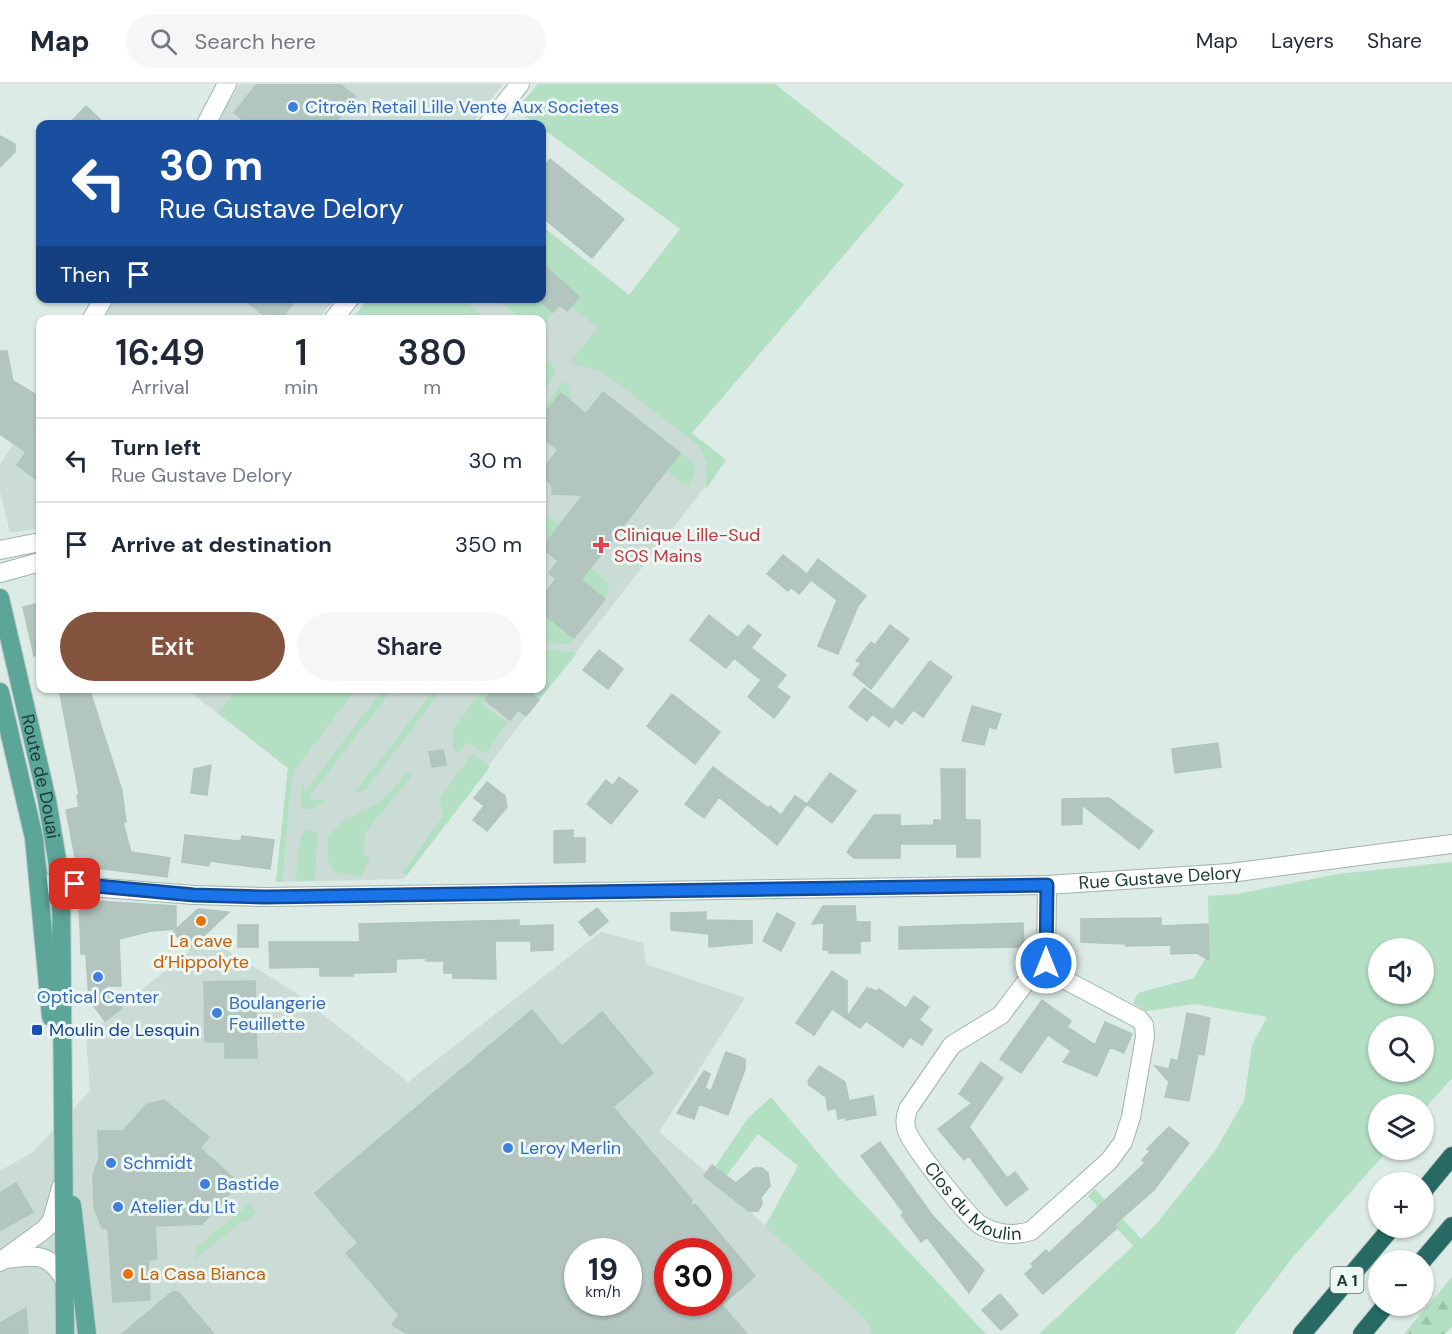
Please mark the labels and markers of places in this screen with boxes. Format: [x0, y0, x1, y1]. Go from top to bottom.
place label: Citroën Retail Lille Vente Aux Societes [305, 95, 619, 119]
marker: Citroën Retail Lille Vente Aux Societes [286, 100, 300, 114]
place label: Clinique Lille-Sud SOS Mains [614, 523, 760, 568]
marker: Clinique Lille-Sud SOS Mains [592, 536, 610, 554]
pin [49, 858, 100, 909]
marker: La cave d’Hippolyte [194, 914, 208, 928]
place label: La cave d’Hippolyte [153, 929, 249, 974]
marker: Optical Center [91, 970, 105, 984]
place label: Optical Center [37, 985, 159, 1009]
place label: Boulangerie Feuillette [229, 991, 326, 1036]
marker: Boulangerie Feuillette [210, 1006, 224, 1020]
place label: Moulin de Lesquin [49, 1018, 200, 1042]
marker: Moulin de Lesquin [30, 1023, 44, 1037]
place label: Leroy Merlin [520, 1136, 621, 1160]
marker: Leroy Merlin [501, 1141, 515, 1155]
place label: Schmidt [123, 1151, 193, 1175]
marker: Schmidt [104, 1156, 118, 1170]
place label: Bastide [217, 1172, 279, 1196]
marker: Bastide [198, 1177, 212, 1191]
place label: Atelier du Lit [130, 1195, 235, 1219]
marker: Atelier du Lit [111, 1200, 125, 1214]
place label: La Casa Bianca [140, 1262, 266, 1286]
marker: La Casa Bianca [121, 1267, 135, 1281]

